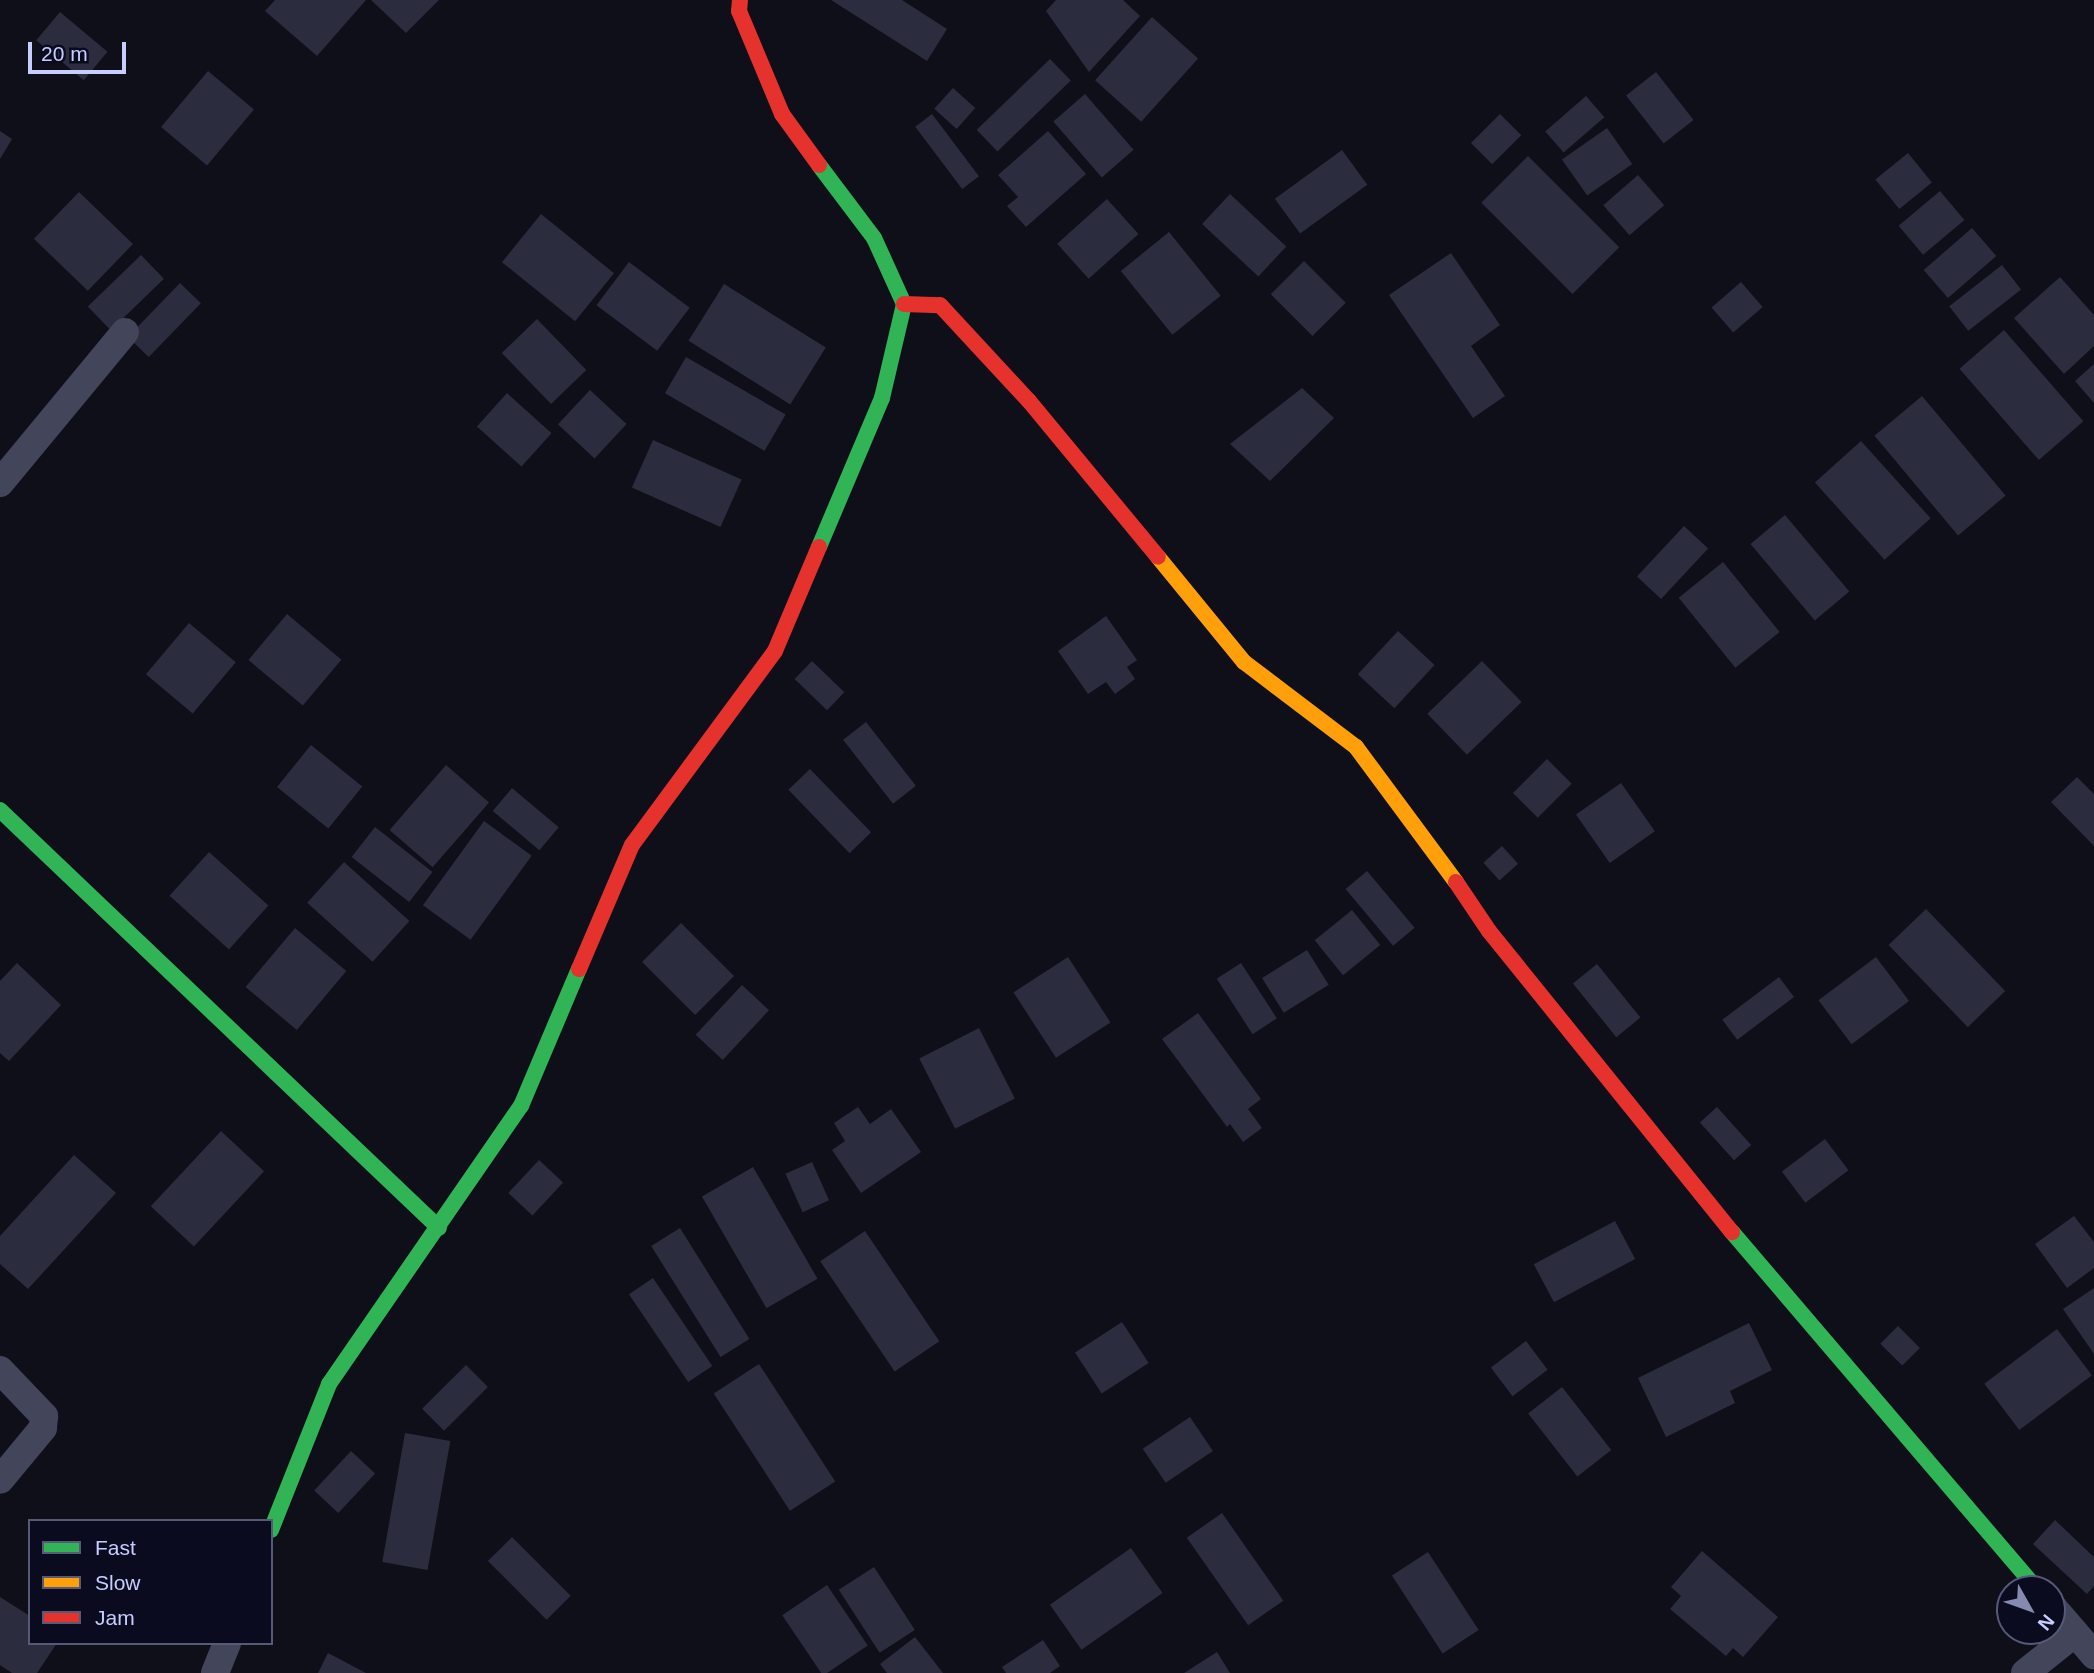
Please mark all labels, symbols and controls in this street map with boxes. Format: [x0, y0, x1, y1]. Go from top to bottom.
scale bar [32, 28, 130, 72]
text: 20 m [41, 42, 88, 65]
legend [28, 1519, 273, 1645]
text: Fast [95, 1536, 136, 1559]
text: Slow [95, 1571, 141, 1594]
north arrow [1996, 1575, 2066, 1645]
text: Jam [95, 1606, 135, 1629]
text: N [2033, 1611, 2058, 1635]

